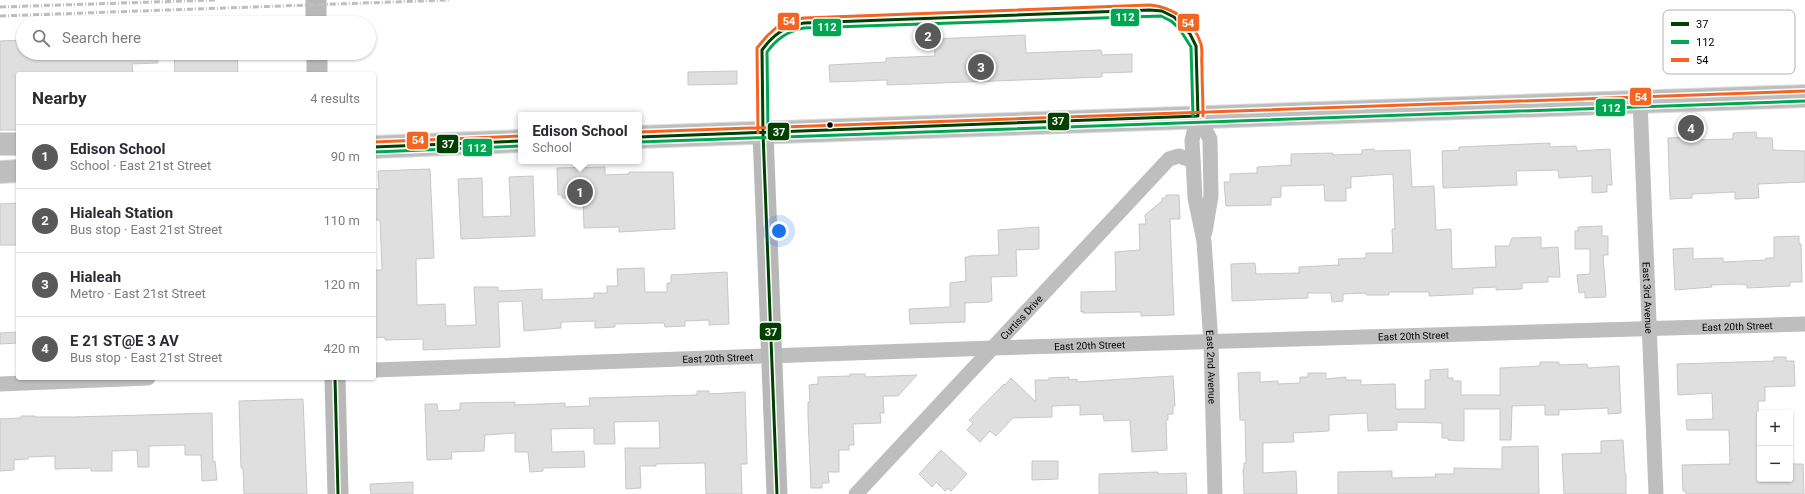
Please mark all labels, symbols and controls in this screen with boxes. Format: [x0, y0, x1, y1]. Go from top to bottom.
line badge: 112 [1110, 8, 1140, 27]
legend [1663, 10, 1795, 74]
text: 112 [1116, 11, 1134, 24]
line badge: 54 [777, 12, 800, 31]
line badge: 54 [1177, 13, 1200, 32]
text: 54 [783, 15, 796, 28]
search box [16, 16, 376, 60]
text: 54 [1182, 17, 1195, 30]
line badge: 112 [812, 18, 842, 37]
text: 37 [1696, 18, 1708, 31]
text: 112 [818, 21, 836, 34]
pin: 2 [915, 21, 941, 51]
icon: search [30, 27, 52, 49]
text: Search here [62, 29, 141, 47]
text: 112 [1696, 36, 1715, 49]
pin: 3 [968, 52, 994, 82]
text: 54 [1696, 54, 1708, 67]
line badge: 54 [1629, 87, 1652, 106]
text: Nearby [32, 88, 87, 108]
text: 4 results [310, 91, 360, 106]
text: 54 [1635, 91, 1648, 104]
line badge: 112 [1595, 98, 1626, 117]
text: 112 [1602, 102, 1620, 115]
popup [518, 112, 642, 164]
line badge: 37 [1047, 112, 1070, 131]
pin: 4 [1678, 113, 1704, 143]
text: 37 [1052, 115, 1064, 128]
unlabelled marker [825, 120, 835, 130]
text: Edison School [532, 122, 628, 140]
line badge: 37 [767, 122, 790, 141]
text: 37 [773, 126, 785, 139]
line badge: 54 [406, 131, 429, 150]
text: 54 [412, 134, 425, 147]
line badge: 37 [436, 134, 459, 154]
text: 37 [442, 138, 454, 151]
line badge: 112 [462, 138, 493, 157]
text: Edison School [70, 140, 165, 158]
text: School [532, 140, 572, 155]
text: 112 [468, 142, 486, 155]
text: 1 [41, 149, 49, 164]
text: 90 m [331, 149, 360, 164]
text: School · East 21st Street [70, 158, 211, 173]
pin: 1 [567, 177, 593, 207]
text: Hialeah Station [70, 204, 173, 222]
text: 2 [41, 213, 49, 228]
text: 110 m [323, 213, 360, 228]
your location [769, 221, 789, 241]
text: Bus stop · East 21st Street [70, 222, 222, 237]
street label: East 3rd Avenue [1641, 262, 1655, 334]
text: Hialeah [70, 268, 121, 286]
text: 3 [41, 277, 49, 292]
text: 120 m [323, 277, 360, 292]
text: Metro · East 21st Street [70, 286, 206, 301]
street label: Curtiss Drive [998, 293, 1045, 342]
street label: East 20th Street [1702, 319, 1773, 333]
line badge: 37 [759, 322, 782, 341]
text: 37 [765, 326, 777, 339]
street label: East 20th Street [1378, 329, 1449, 342]
street label: East 2nd Avenue [1205, 330, 1218, 404]
text: E 21 ST@E 3 AV [70, 332, 179, 350]
street label: East 20th Street [1054, 339, 1125, 352]
text: 4 [41, 341, 49, 356]
text: 420 m [323, 341, 360, 356]
text: Bus stop · East 21st Street [70, 350, 222, 365]
street label: East 20th Street [682, 351, 753, 365]
map controls [1757, 410, 1793, 482]
button: + [1757, 410, 1793, 446]
button: − [1757, 446, 1793, 482]

